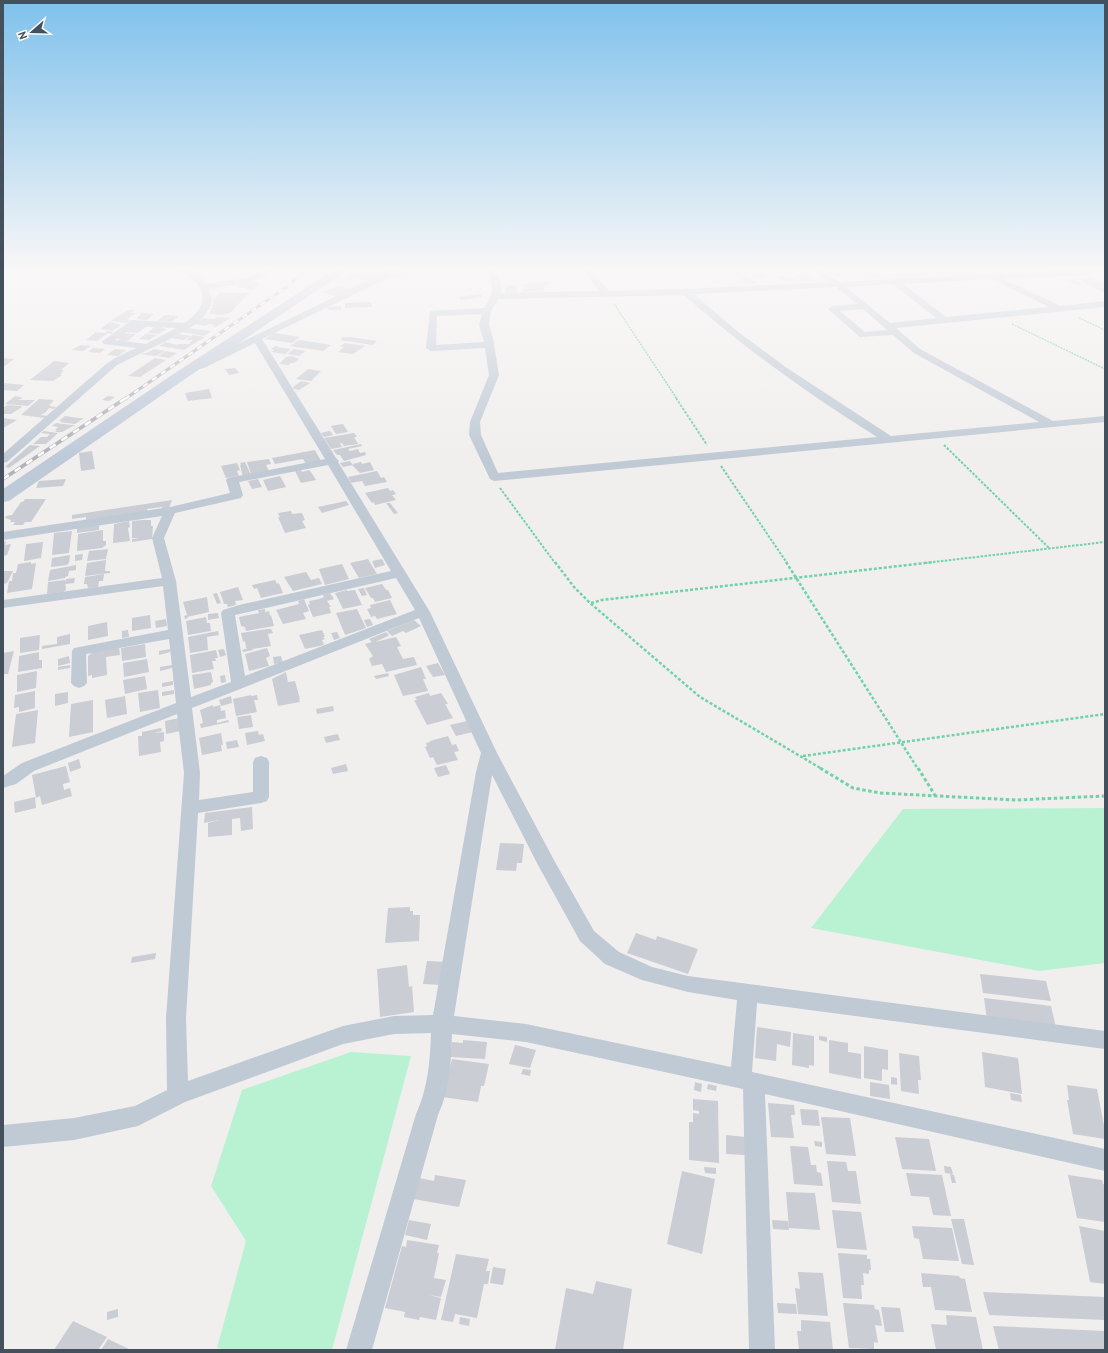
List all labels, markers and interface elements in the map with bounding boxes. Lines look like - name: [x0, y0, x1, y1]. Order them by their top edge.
- north arrow: [12, 12, 52, 52]
- text: N: [15, 30, 30, 41]

